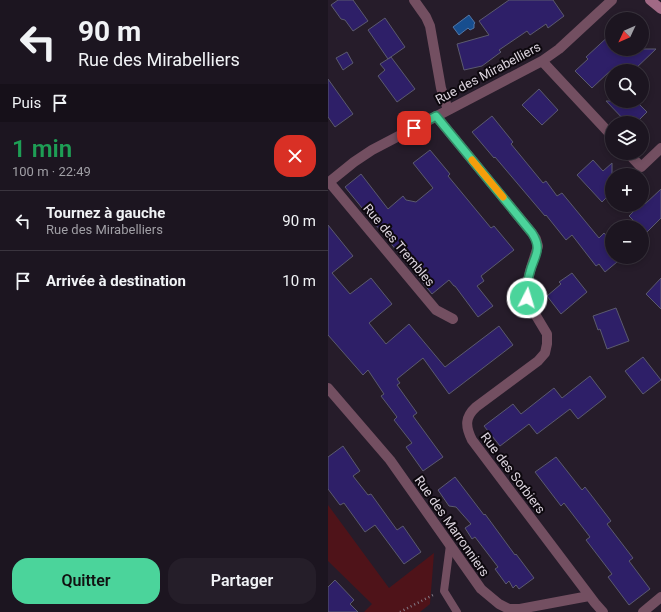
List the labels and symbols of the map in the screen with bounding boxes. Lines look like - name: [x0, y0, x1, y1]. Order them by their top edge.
- north arrow: [605, 12, 649, 56]
- street label: Rue des Mirabelliers: [433, 39, 543, 107]
- pin: [397, 111, 431, 145]
- street label: Rue des Trembles: [360, 201, 438, 290]
- position arrow: [506, 277, 548, 319]
- street label: Rue des Sorbiers: [478, 430, 548, 517]
- street label: Rue des Marronniers: [412, 473, 493, 579]

